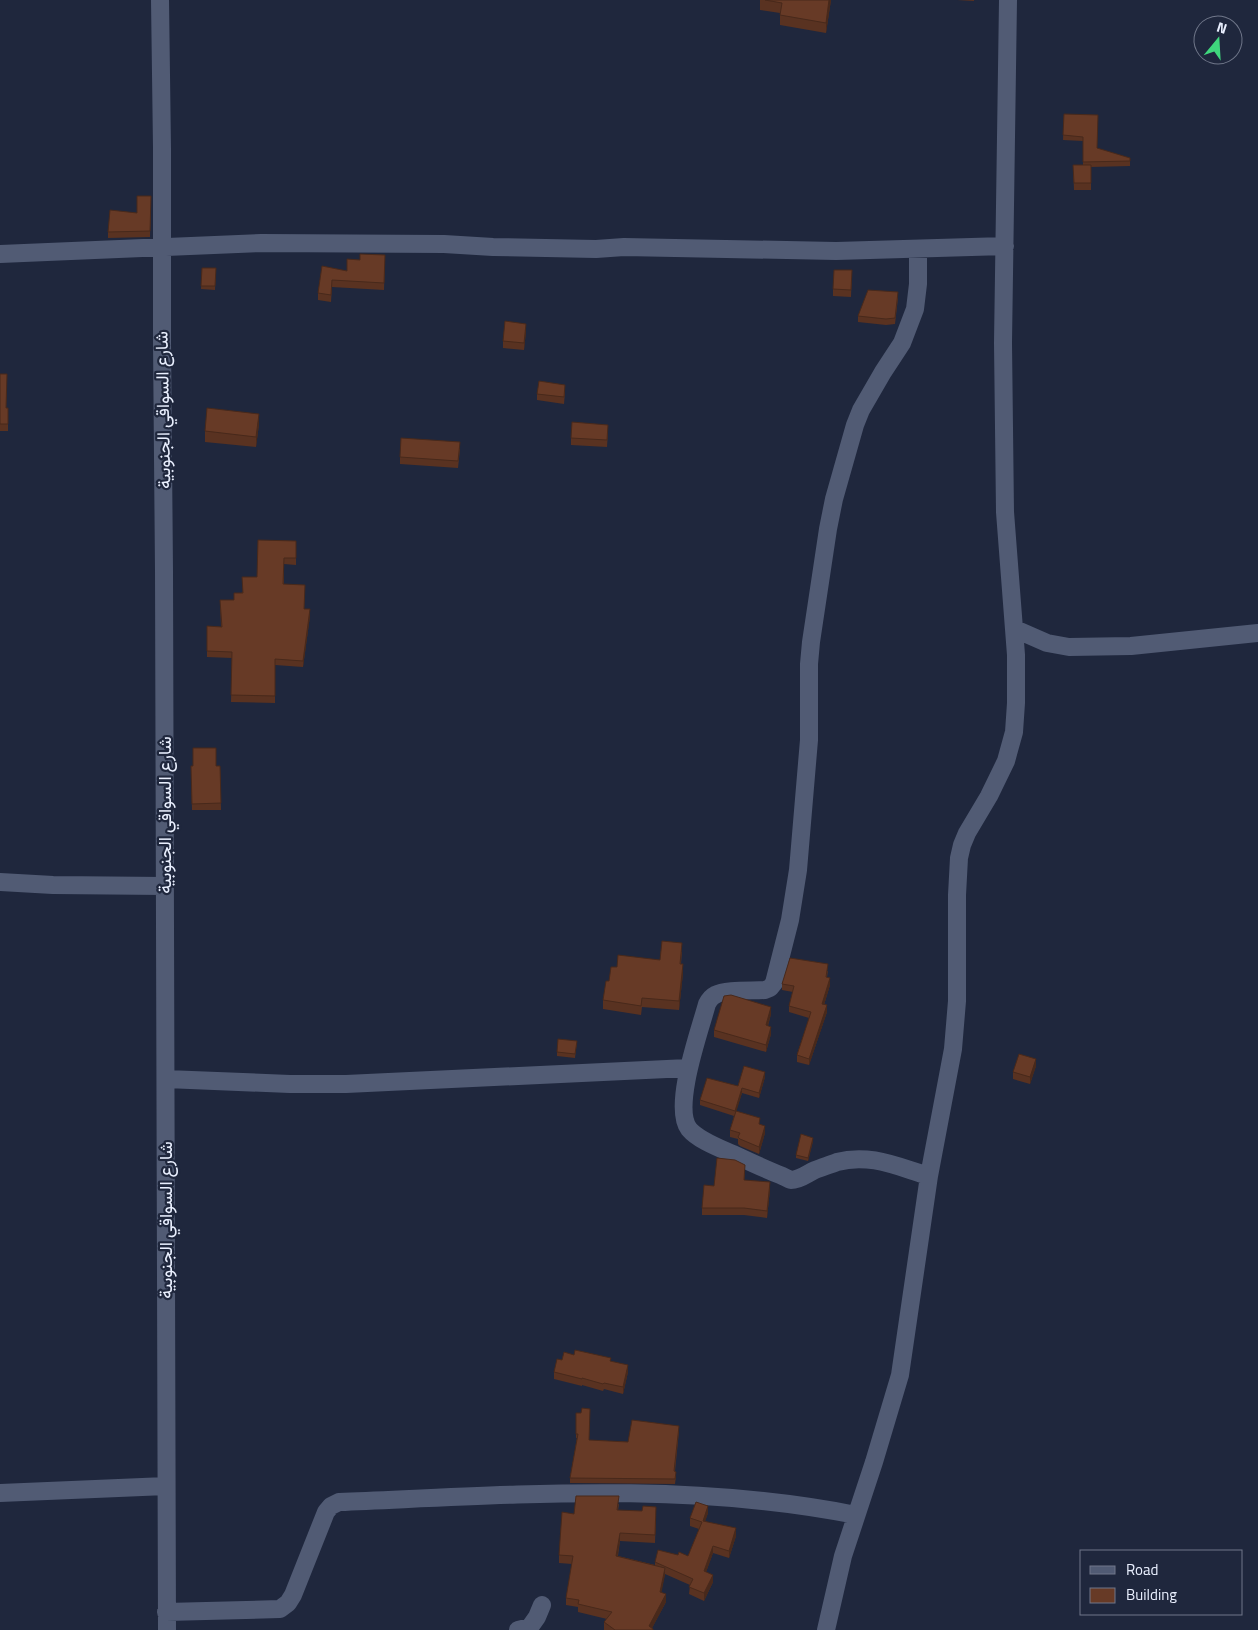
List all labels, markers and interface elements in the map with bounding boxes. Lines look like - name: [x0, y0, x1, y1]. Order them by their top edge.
- north arrow: [1193, 15, 1243, 65]
- text: N: [1214, 16, 1230, 39]
- street label: شارع السواقي الجنوبية: [148, 331, 179, 489]
- street label: شارع السواقي الجنوبية: [151, 736, 180, 894]
- street label: شارع السواقي الجنوبية: [152, 1141, 181, 1299]
- legend: [1080, 1550, 1243, 1615]
- text: Road: [1126, 1558, 1158, 1581]
- text: Building: [1126, 1583, 1177, 1606]

